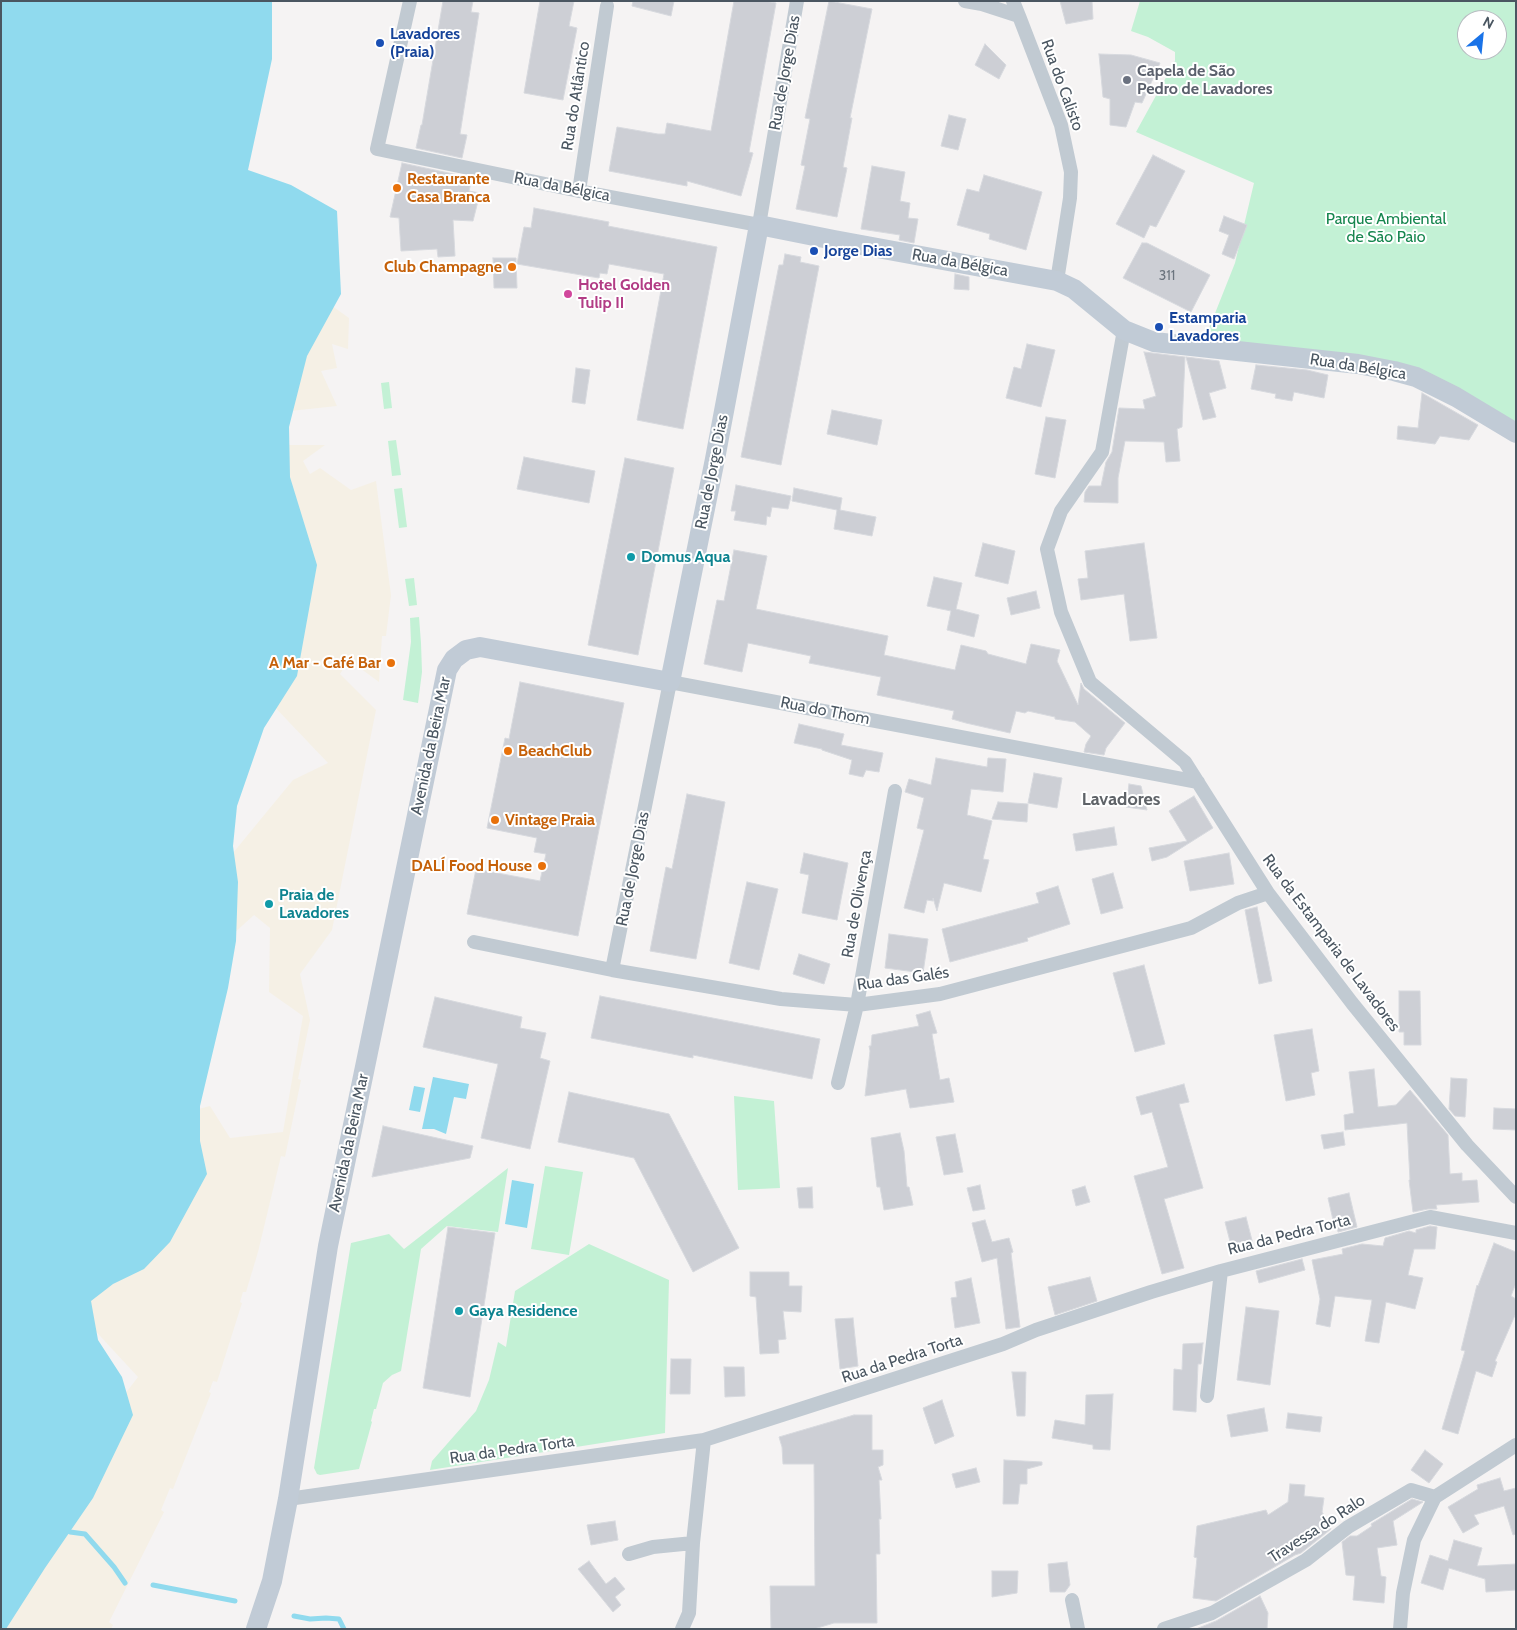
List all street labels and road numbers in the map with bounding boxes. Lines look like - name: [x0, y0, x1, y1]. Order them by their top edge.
- street label: Rua de Jorge Dias: [765, 14, 805, 132]
- street label: Rua do Calisto: [1037, 37, 1087, 133]
- street label: Rua do Atlântico: [558, 40, 594, 152]
- street label: Rua da Bélgica: [512, 168, 612, 206]
- street label: Rua da Bélgica: [910, 245, 1010, 281]
- street label: Rua da Bélgica: [1308, 350, 1408, 384]
- street label: Rua de Jorge Dias: [691, 413, 733, 531]
- street label: Avenida da Beira Mar: [407, 675, 455, 817]
- street label: Rua do Thom: [779, 693, 871, 729]
- street label: Rua de Jorge Dias: [612, 810, 654, 928]
- street label: Rua de Olivença: [838, 849, 876, 959]
- street label: Rua da Estamparia de Lavadores: [1258, 851, 1404, 1035]
- street label: Rua das Galés: [856, 963, 950, 995]
- street label: Avenida da Beira Mar: [325, 1072, 373, 1214]
- street label: Rua da Pedra Torta: [1226, 1210, 1352, 1260]
- street label: Rua da Pedra Torta: [839, 1330, 965, 1388]
- street label: Rua da Pedra Torta: [448, 1432, 576, 1468]
- street label: Travessa do Ralo: [1265, 1491, 1369, 1567]

